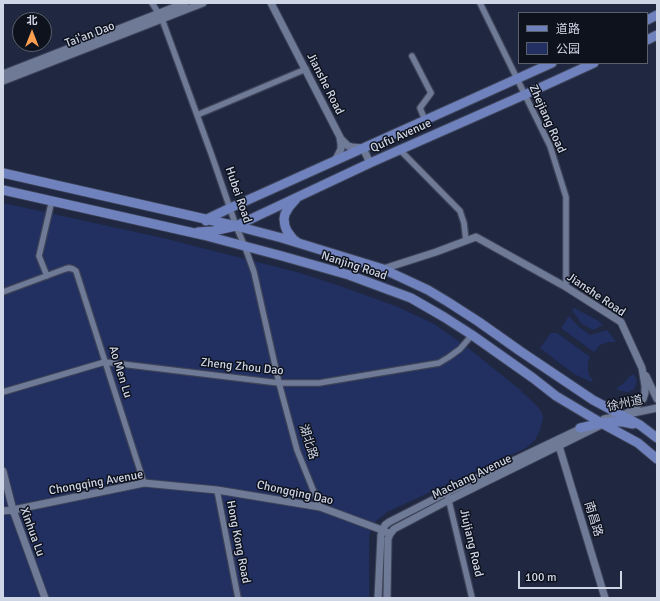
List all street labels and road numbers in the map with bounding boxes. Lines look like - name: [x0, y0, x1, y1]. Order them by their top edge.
- street label: Tai'an Dao: [63, 19, 117, 51]
- street label: Jianshe Road: [303, 51, 347, 117]
- street label: Zhejiang Road: [526, 83, 568, 155]
- street label: Qufu Avenue: [368, 116, 434, 156]
- street label: Hubei Road: [222, 165, 254, 225]
- street label: Nanjing Road: [319, 249, 389, 283]
- street label: Jianshe Road: [564, 270, 628, 320]
- street label: Ao Men Lu: [105, 344, 135, 400]
- street label: Zheng Zhou Dao: [200, 355, 284, 379]
- street label: 徐州道: [606, 393, 644, 415]
- street label: 湖北路: [296, 423, 320, 461]
- street label: Machang Avenue: [430, 451, 514, 503]
- street label: Chongqing Avenue: [48, 468, 144, 498]
- street label: Chongqing Dao: [255, 478, 335, 508]
- street label: Hong Kong Road: [223, 499, 253, 585]
- street label: 南昌路: [581, 500, 605, 538]
- street label: Xinhua Lu: [16, 505, 48, 559]
- street label: Jiujiang Road: [456, 508, 486, 578]

